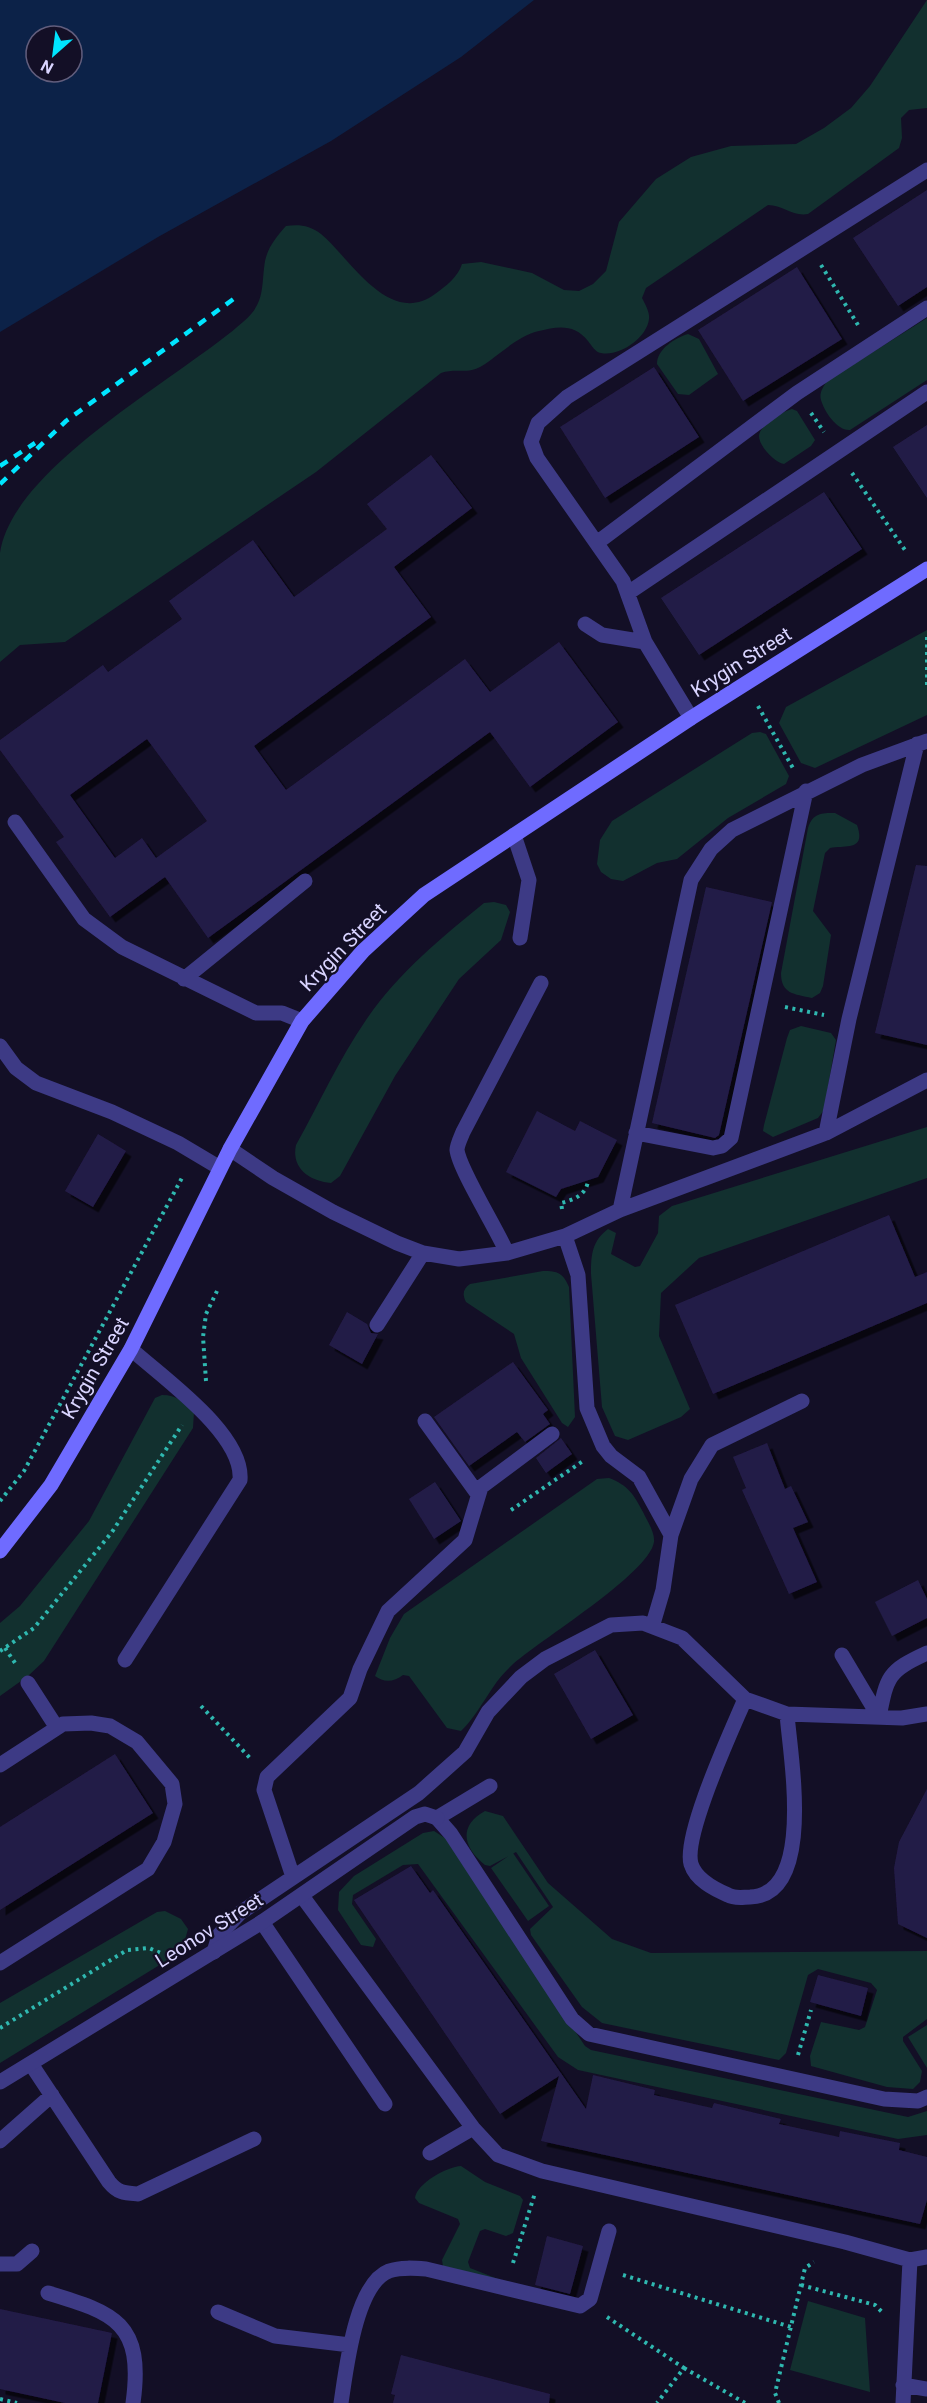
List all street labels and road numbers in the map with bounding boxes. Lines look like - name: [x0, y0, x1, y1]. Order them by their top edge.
- street label: Krygin Street: [686, 622, 796, 702]
- street label: Krygin Street: [295, 898, 391, 996]
- street label: Krygin Street: [56, 1313, 134, 1423]
- street label: Leonov Street: [151, 1887, 267, 1973]

